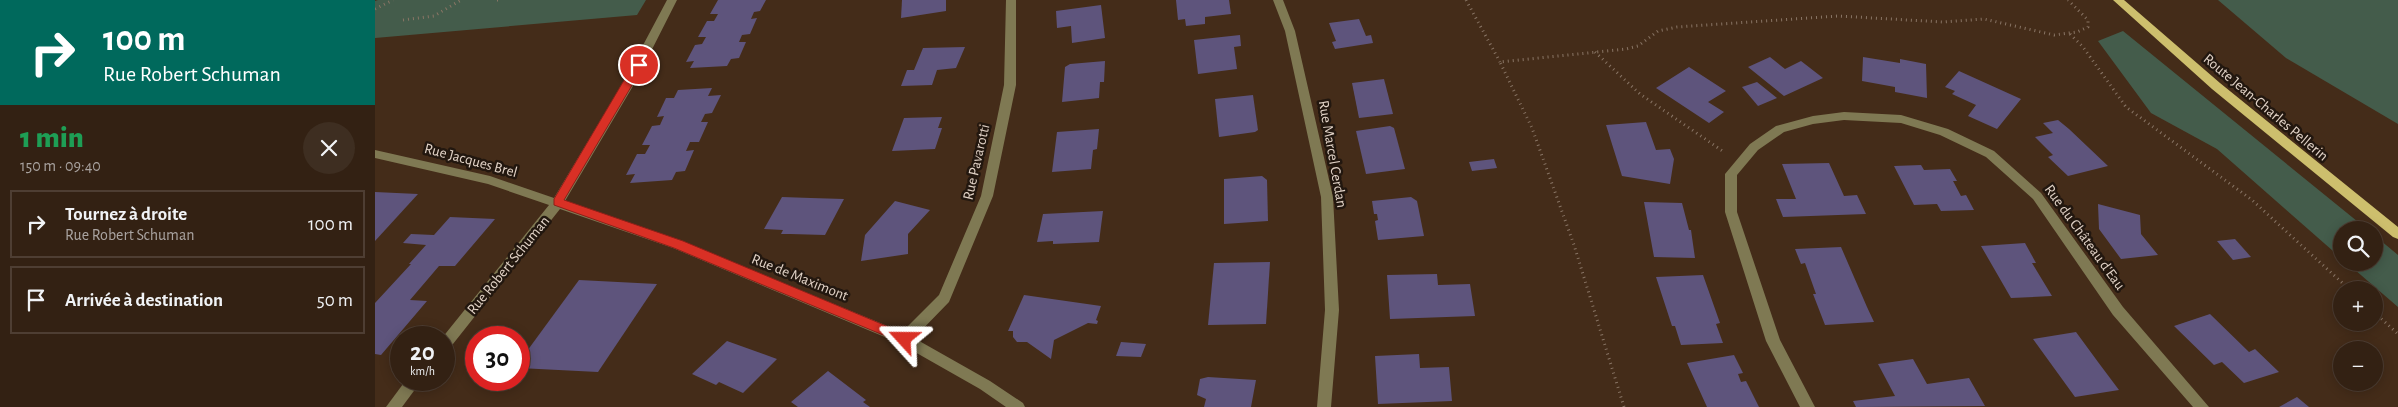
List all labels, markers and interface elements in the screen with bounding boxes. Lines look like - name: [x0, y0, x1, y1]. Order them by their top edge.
- icon: right: [20, 20, 85, 85]
- text: 100 m: [103, 22, 186, 57]
- pin: [618, 44, 660, 86]
- icon: arrive: [625, 51, 653, 79]
- street label: Route Jean-Charles Pellerin: [2200, 51, 2331, 164]
- text: Rue Robert Schuman: [103, 63, 281, 85]
- street label: Rue Marcel Cerdan: [1316, 99, 1349, 209]
- button: close: [303, 122, 355, 174]
- text: 1 min: [20, 123, 84, 153]
- street label: Rue Pavarotti: [960, 123, 993, 202]
- street label: Rue Jacques Brel: [423, 141, 519, 180]
- text: 150 m · 09:40: [20, 158, 101, 174]
- street label: Rue du Château d'Eau: [2042, 182, 2128, 293]
- text: Tournez à droite: [65, 205, 187, 224]
- icon: right: [22, 210, 50, 238]
- street label: Rue Robert Schuman: [464, 213, 552, 317]
- text: 100 m: [308, 215, 353, 234]
- map controls: [2333, 221, 2383, 391]
- button: search: [2333, 221, 2383, 271]
- text: Rue Robert Schuman: [65, 227, 194, 243]
- street label: Rue de Maximont: [749, 251, 850, 304]
- button: +: [2333, 281, 2383, 331]
- icon: arrive: [22, 286, 50, 314]
- text: Arrivée à destination: [65, 291, 223, 310]
- text: 50 m: [317, 291, 353, 310]
- position arrow: [877, 312, 929, 364]
- speed limit sign: 30: [465, 326, 530, 391]
- text: 20: [410, 340, 435, 365]
- button: −: [2333, 341, 2383, 391]
- text: km/h: [410, 365, 435, 377]

